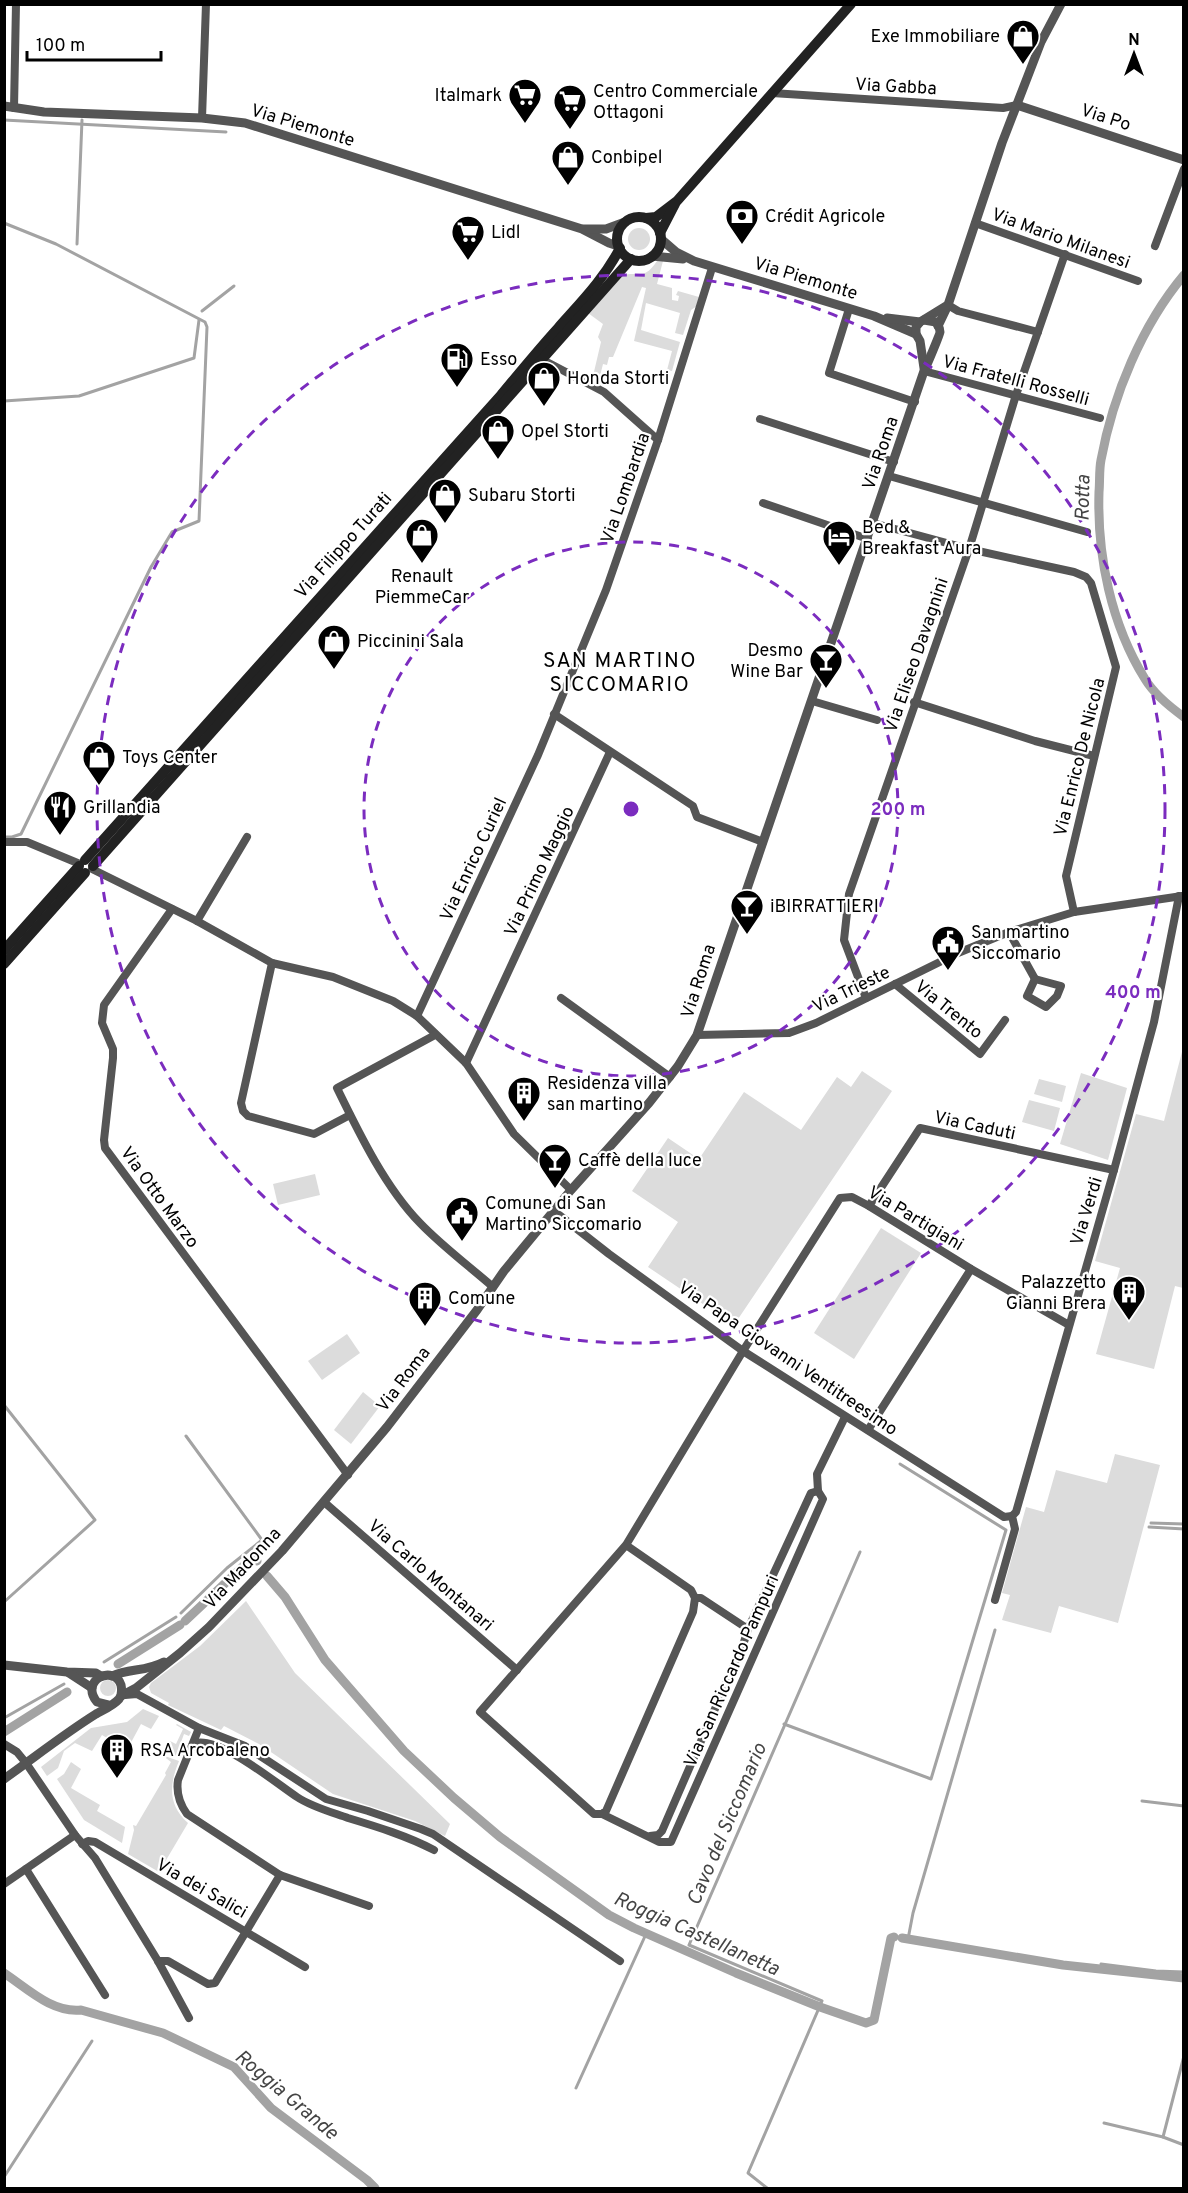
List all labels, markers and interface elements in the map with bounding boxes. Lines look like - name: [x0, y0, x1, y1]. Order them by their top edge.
- shop icon: Exe Immobiliare: [1005, 18, 1041, 65]
- scale bar: [27, 24, 160, 62]
- north arrow: [1104, 24, 1164, 84]
- place label: Exe Immobiliare: [871, 26, 1000, 49]
- text: N: [1128, 31, 1140, 51]
- text: 100 m: [36, 35, 85, 58]
- street label: Via Gabba: [854, 74, 937, 101]
- supermarket icon: Italmark: [507, 77, 543, 124]
- place label: Centro Commerciale Ottagoni: [593, 81, 758, 125]
- supermarket icon: Centro Commerciale Ottagoni: [552, 83, 588, 130]
- place label: Italmark: [435, 85, 502, 108]
- street label: Via Piemonte: [248, 100, 357, 153]
- street label: Via Po: [1078, 100, 1134, 137]
- shop icon: Conbipel: [550, 139, 586, 186]
- place label: Conbipel: [591, 147, 662, 170]
- bank icon: Crédit Agricole: [724, 198, 760, 245]
- street label: Via Mario Milanesi: [988, 204, 1133, 275]
- place label: Crédit Agricole: [765, 206, 885, 229]
- supermarket icon: Lidl: [450, 214, 486, 261]
- place label: Lidl: [491, 222, 520, 245]
- street label: Via Piemonte: [751, 253, 860, 306]
- fuel station icon: Esso: [439, 341, 475, 388]
- place label: Esso: [480, 349, 517, 372]
- street label: Via Fratelli Rosselli: [940, 351, 1091, 412]
- shop icon: Honda Storti: [526, 360, 562, 407]
- place label: Honda Storti: [567, 368, 669, 391]
- shop icon: Opel Storti: [480, 413, 516, 460]
- street label: Via Roma: [858, 414, 905, 493]
- place label: Opel Storti: [521, 421, 609, 444]
- street label: Via Lombardia: [597, 430, 656, 547]
- water label: Rotta: [1071, 474, 1097, 521]
- shop icon: Subaru Storti: [427, 477, 463, 524]
- place label: Subaru Storti: [468, 485, 576, 508]
- street label: Via Filippo Turati: [290, 488, 398, 604]
- shop icon: Renault PiemmeCar: [404, 517, 440, 564]
- place label: Bed & Breakfast Aura: [862, 517, 981, 561]
- hotel icon: Bed & Breakfast Aura: [821, 519, 857, 566]
- place label: Renault PiemmeCar: [375, 566, 469, 610]
- street label: Via Eliseo Davagnini: [880, 575, 955, 736]
- shop icon: Piccinini Sala: [316, 623, 352, 670]
- place label: Piccinini Sala: [357, 631, 464, 654]
- place label: Desmo Wine Bar: [730, 640, 803, 684]
- bar icon: Desmo Wine Bar: [808, 642, 844, 689]
- district label: SAN MARTINO SICCOMARIO: [543, 648, 697, 699]
- street label: Via Enrico De Nicola: [1050, 676, 1111, 839]
- shop icon: Toys Center: [81, 739, 117, 786]
- place label: Toys Center: [122, 747, 218, 770]
- restaurant icon: Grillandia: [42, 789, 78, 836]
- street label: Via Enrico Curiel: [436, 794, 513, 925]
- place label: Grillandia: [83, 797, 161, 820]
- centre of rings: [621, 799, 641, 819]
- text: 200 m: [870, 799, 926, 822]
- street label: Via Primo Maggio: [500, 803, 581, 940]
- bar icon: iBIRRATTIERI: [729, 888, 765, 935]
- place label: iBIRRATTIERI: [770, 896, 879, 919]
- place label: San martino Siccomario: [971, 922, 1070, 966]
- public building icon: San martino Siccomario: [930, 924, 966, 971]
- street label: Via Roma: [677, 942, 722, 1021]
- street label: Via Trieste: [809, 962, 894, 1019]
- street label: Via Trento: [909, 976, 987, 1045]
- text: 400 m: [1105, 982, 1161, 1005]
- place label: Residenza villa san martino: [547, 1073, 667, 1117]
- building icon: Residenza villa san martino: [506, 1075, 542, 1122]
- street label: Via Caduti: [932, 1107, 1018, 1146]
- bar icon: Caffè della luce: [537, 1142, 573, 1189]
- street label: Via Otto Marzo: [114, 1143, 203, 1253]
- place label: Caffè della luce: [578, 1150, 702, 1173]
- street label: Via Verdi: [1066, 1174, 1109, 1248]
- street label: Via Partigiani: [863, 1182, 967, 1257]
- place label: Comune di San Martino Siccomario: [485, 1193, 642, 1237]
- public building icon: Comune di San Martino Siccomario: [444, 1195, 480, 1242]
- place label: Palazzetto Gianni Brera: [1006, 1272, 1106, 1316]
- building icon: Palazzetto Gianni Brera: [1111, 1274, 1147, 1321]
- street label: Via Papa Giovanni Ventitreesimo: [673, 1277, 902, 1442]
- building icon: Comune: [407, 1280, 443, 1327]
- place label: Comune: [448, 1288, 515, 1311]
- street label: Via Roma: [372, 1343, 436, 1417]
- street label: Via Carlo Montanari: [362, 1515, 498, 1637]
- street label: Via Madonna: [199, 1523, 287, 1615]
- street label: Via San Riccardo Pampuri: [680, 1572, 785, 1771]
- building icon: RSA Arcobaleno: [99, 1732, 135, 1779]
- water label: Cavo del Siccomario: [682, 1739, 774, 1910]
- place label: RSA Arcobaleno: [140, 1740, 270, 1763]
- street label: Via dei Salici: [151, 1854, 251, 1925]
- water label: Roggia Castellanetta: [609, 1887, 784, 1983]
- water label: Roggia Grande: [229, 2045, 343, 2147]

